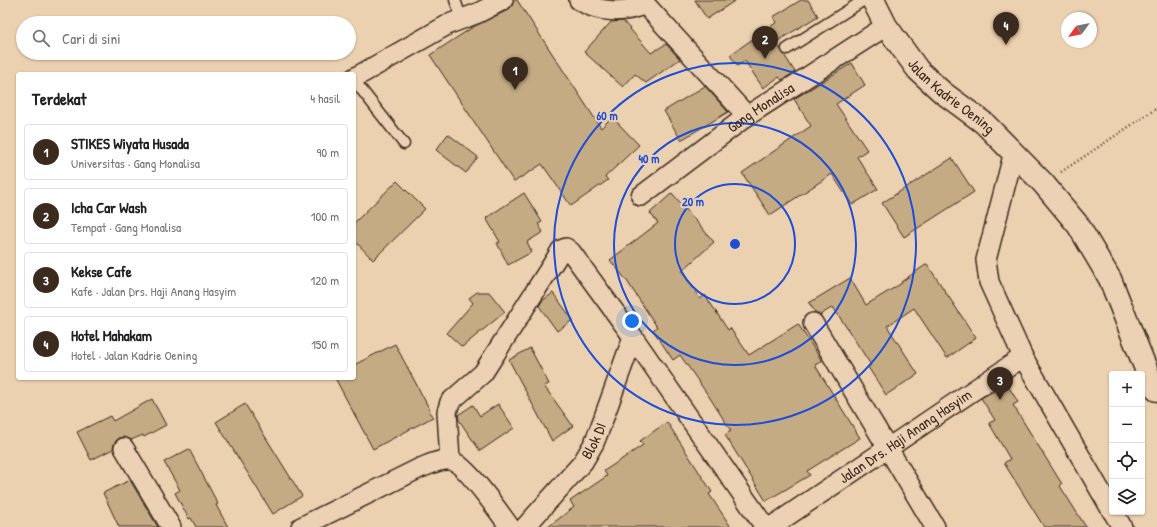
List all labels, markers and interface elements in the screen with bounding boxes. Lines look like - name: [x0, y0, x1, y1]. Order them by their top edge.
- pin: 4: [993, 12, 1019, 45]
- north arrow: [1061, 12, 1097, 48]
- search box: [16, 16, 356, 60]
- pin: 2: [752, 26, 778, 59]
- icon: search: [30, 27, 52, 49]
- text: Cari di sini: [62, 28, 121, 49]
- street label: Jalan Kadrie Oening: [903, 54, 1000, 139]
- pin: 1: [502, 57, 528, 90]
- street label: Gang Monalisa: [723, 77, 798, 137]
- text: Terdekat: [32, 87, 86, 110]
- text: 4 hasil: [310, 89, 340, 107]
- text: 60 m: [596, 107, 618, 124]
- text: STIKES Wiyata Husada: [71, 133, 189, 154]
- text: 1: [44, 143, 48, 161]
- text: 90 m: [317, 143, 339, 161]
- text: 40 m: [639, 150, 659, 167]
- text: Universitas · Gang Monalisa: [71, 154, 200, 172]
- text: 20 m: [682, 193, 704, 210]
- text: Icha Car Wash: [71, 197, 147, 218]
- text: 2: [43, 207, 49, 225]
- text: 100 m: [311, 207, 339, 225]
- text: Tempat · Gang Monalisa: [71, 218, 181, 236]
- centre of rings: [728, 237, 742, 251]
- text: Kekse Cafe: [71, 261, 132, 282]
- text: 3: [43, 271, 49, 289]
- text: 120 m: [311, 271, 339, 289]
- text: Kafe · Jalan Drs. Haji Anang Hasyim: [71, 282, 236, 300]
- your location: [622, 311, 642, 331]
- text: Hotel Mahakam: [71, 325, 152, 346]
- text: 4: [44, 335, 48, 353]
- text: 150 m: [311, 335, 339, 353]
- text: Hotel · Jalan Kadrie Oening: [71, 346, 197, 364]
- pin: 3: [987, 367, 1013, 400]
- map controls: [1109, 371, 1145, 515]
- button: +: [1109, 371, 1145, 407]
- street label: Jalan Drs. Haji Anang Hasyim: [835, 384, 975, 488]
- button: −: [1109, 407, 1145, 443]
- street label: Blok DI: [576, 420, 611, 463]
- button: locate: [1109, 443, 1145, 479]
- button: layers: [1109, 479, 1145, 515]

